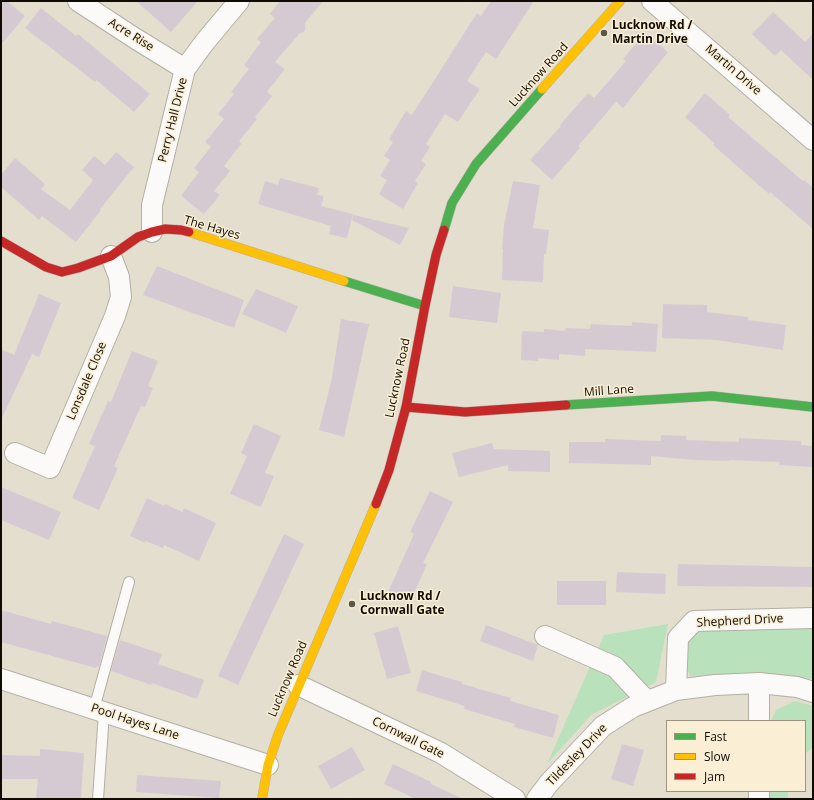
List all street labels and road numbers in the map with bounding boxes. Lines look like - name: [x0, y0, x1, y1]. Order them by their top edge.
- street label: Acre Rise: [106, 15, 156, 55]
- street label: Lucknow Road: [506, 40, 572, 110]
- street label: Martin Drive: [702, 42, 764, 98]
- street label: Perry Hall Drive: [155, 76, 191, 164]
- street label: The Hayes: [182, 213, 242, 243]
- street label: Lucknow Road: [383, 337, 413, 419]
- street label: Lonsdale Close: [64, 340, 110, 422]
- street label: Mill Lane: [584, 382, 634, 400]
- street label: Shepherd Drive: [696, 612, 784, 630]
- street label: Lucknow Road: [265, 639, 311, 719]
- street label: Pool Hayes Lane: [89, 701, 181, 743]
- street label: Cornwall Gate: [370, 714, 446, 762]
- street label: Tildesley Drive: [544, 721, 610, 789]

